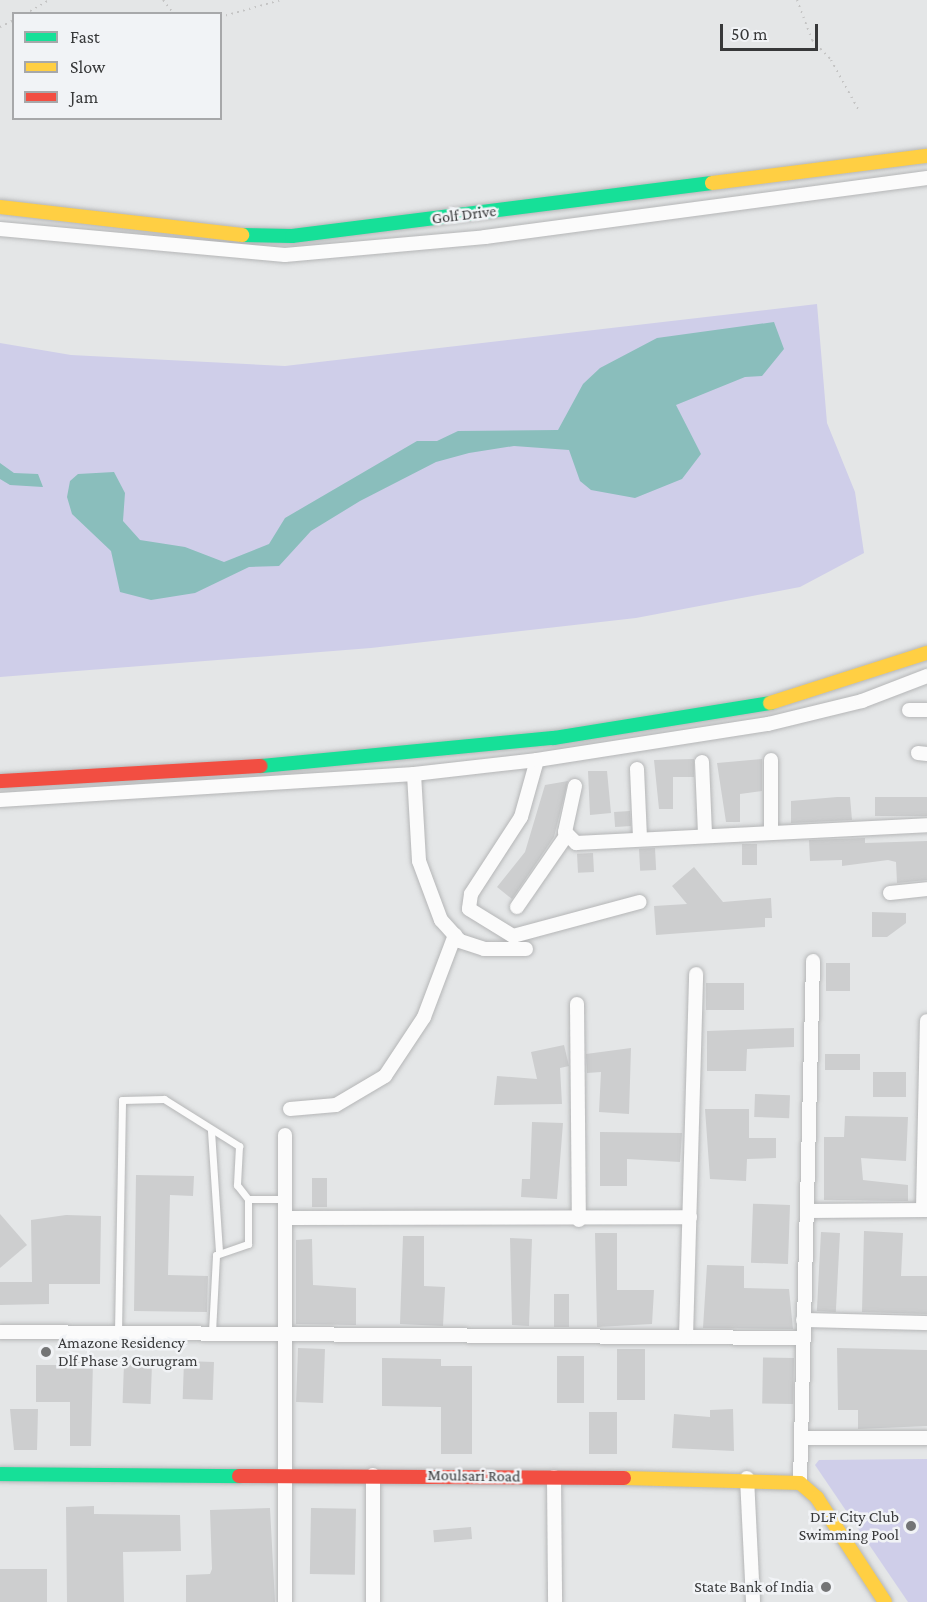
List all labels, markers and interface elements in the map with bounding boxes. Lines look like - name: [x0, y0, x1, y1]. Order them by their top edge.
- legend: [12, 12, 222, 120]
- scale bar: [723, 12, 820, 50]
- text: 50 m: [731, 24, 768, 44]
- text: Fast: [70, 27, 100, 47]
- text: Slow: [70, 57, 105, 77]
- text: Jam: [70, 87, 98, 107]
- street label: Golf Drive: [431, 202, 497, 228]
- place label: Amazone Residency Dlf Phase 3 Gurugram: [58, 1333, 198, 1371]
- marker: Amazone Residency Dlf Phase 3 Gurugram: [39, 1345, 53, 1359]
- street label: Moulsari Road: [427, 1466, 521, 1486]
- place label: DLF City Club Swimming Pool: [799, 1507, 899, 1545]
- marker: DLF City Club Swimming Pool: [904, 1519, 918, 1533]
- place label: State Bank of India: [694, 1577, 814, 1597]
- marker: State Bank of India: [819, 1580, 833, 1594]

